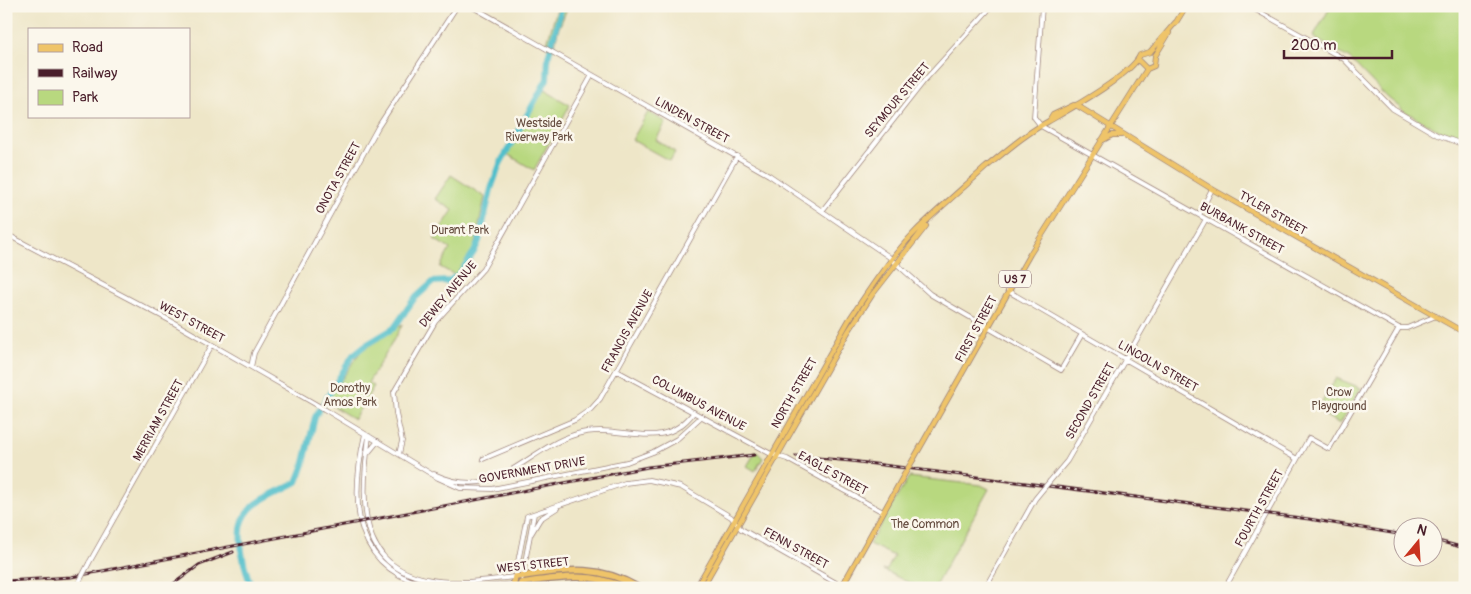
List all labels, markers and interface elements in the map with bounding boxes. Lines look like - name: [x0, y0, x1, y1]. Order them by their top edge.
- legend: [28, 28, 190, 118]
- scale bar: [1284, 28, 1391, 60]
- text: 200 m: [1291, 36, 1336, 55]
- text: Road: [72, 38, 103, 57]
- street label: SEYMOUR STREET: [862, 59, 933, 141]
- text: Railway: [72, 64, 118, 83]
- text: Park: [72, 88, 99, 107]
- street label: LINDEN STREET: [652, 94, 732, 147]
- park label: Westside Riverway Park: [505, 116, 573, 145]
- street label: ONOTA STREET: [313, 139, 365, 217]
- street label: TYLER STREET: [1236, 188, 1310, 239]
- street label: BURBANK STREET: [1197, 199, 1287, 258]
- park label: Durant Park: [431, 223, 489, 238]
- street label: DEWEY AVENUE: [416, 258, 480, 331]
- road number: US 7: [999, 270, 1031, 288]
- street label: FRANCIS AVENUE: [598, 287, 656, 375]
- street label: FIRST STREET: [952, 293, 1001, 365]
- street label: WEST STREET: [156, 298, 227, 347]
- street label: LINCOLN STREET: [1115, 337, 1201, 396]
- street label: NORTH STREET: [768, 355, 821, 431]
- street label: SECOND STREET: [1062, 360, 1119, 442]
- street label: COLUMBUS AVENUE: [649, 372, 748, 435]
- street label: MERRIAM STREET: [130, 377, 187, 464]
- park label: Dorothy Amos Park: [323, 381, 377, 410]
- park label: Crow Playground: [1311, 385, 1367, 414]
- street label: EAGLE STREET: [795, 448, 871, 499]
- street label: GOVERNMENT DRIVE: [478, 454, 586, 487]
- street label: FOURTH STREET: [1232, 467, 1287, 550]
- north arrow: [1394, 516, 1444, 566]
- park label: The Common: [891, 517, 960, 532]
- text: N: [1415, 521, 1429, 540]
- street label: FENN STREET: [761, 524, 831, 573]
- street label: WEST STREET: [496, 554, 570, 577]

